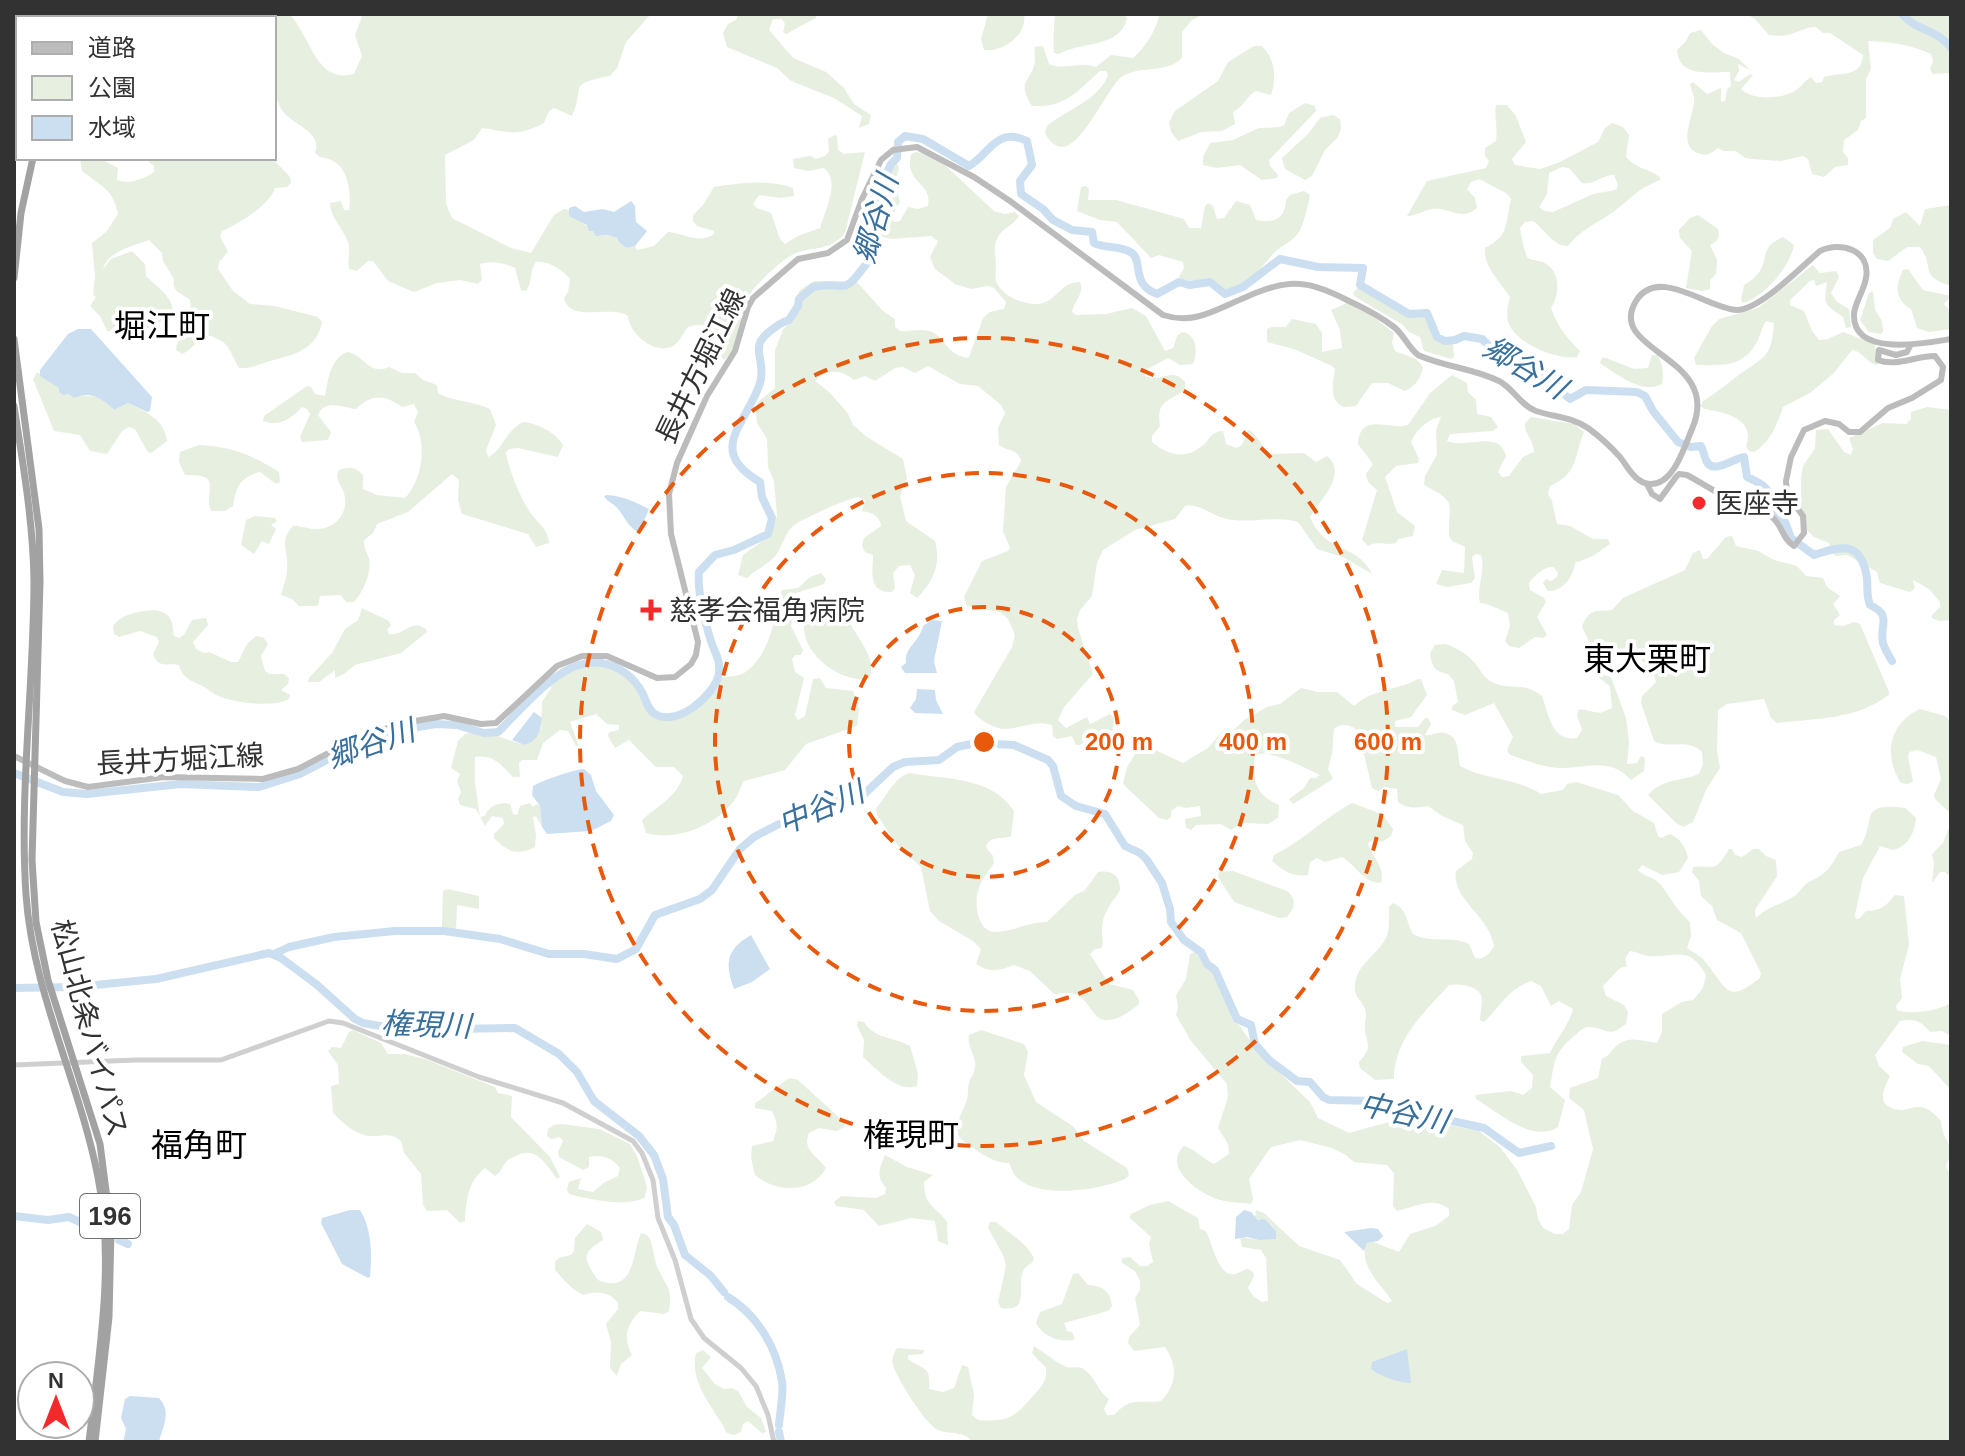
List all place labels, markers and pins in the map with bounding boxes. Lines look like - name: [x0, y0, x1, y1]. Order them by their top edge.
- place label: 医座寺: [1715, 488, 1799, 519]
- marker: 医座寺: [1690, 494, 1708, 512]
- place label: 慈孝会福角病院: [669, 595, 865, 626]
- marker: 慈孝会福角病院: [640, 599, 662, 621]
- centre of rings: [970, 728, 998, 756]

